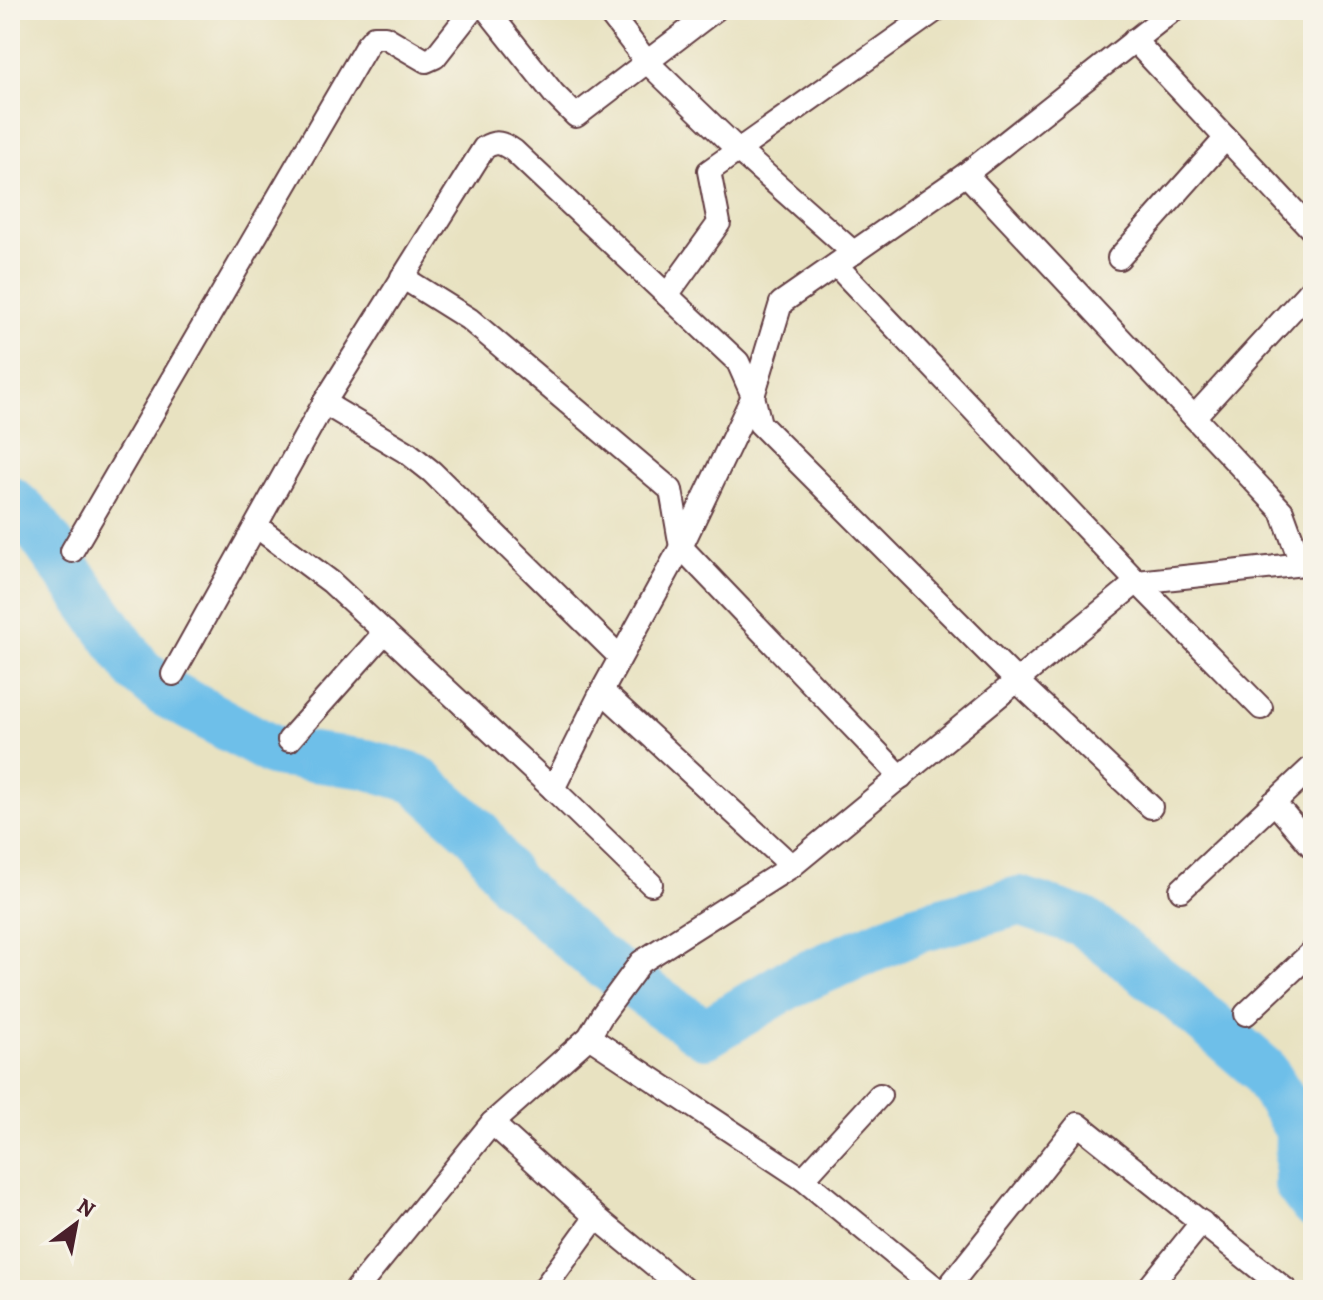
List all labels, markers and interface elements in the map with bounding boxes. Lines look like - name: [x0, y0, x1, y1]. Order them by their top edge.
- north arrow: [36, 1184, 116, 1264]
- text: N: [71, 1191, 101, 1225]

